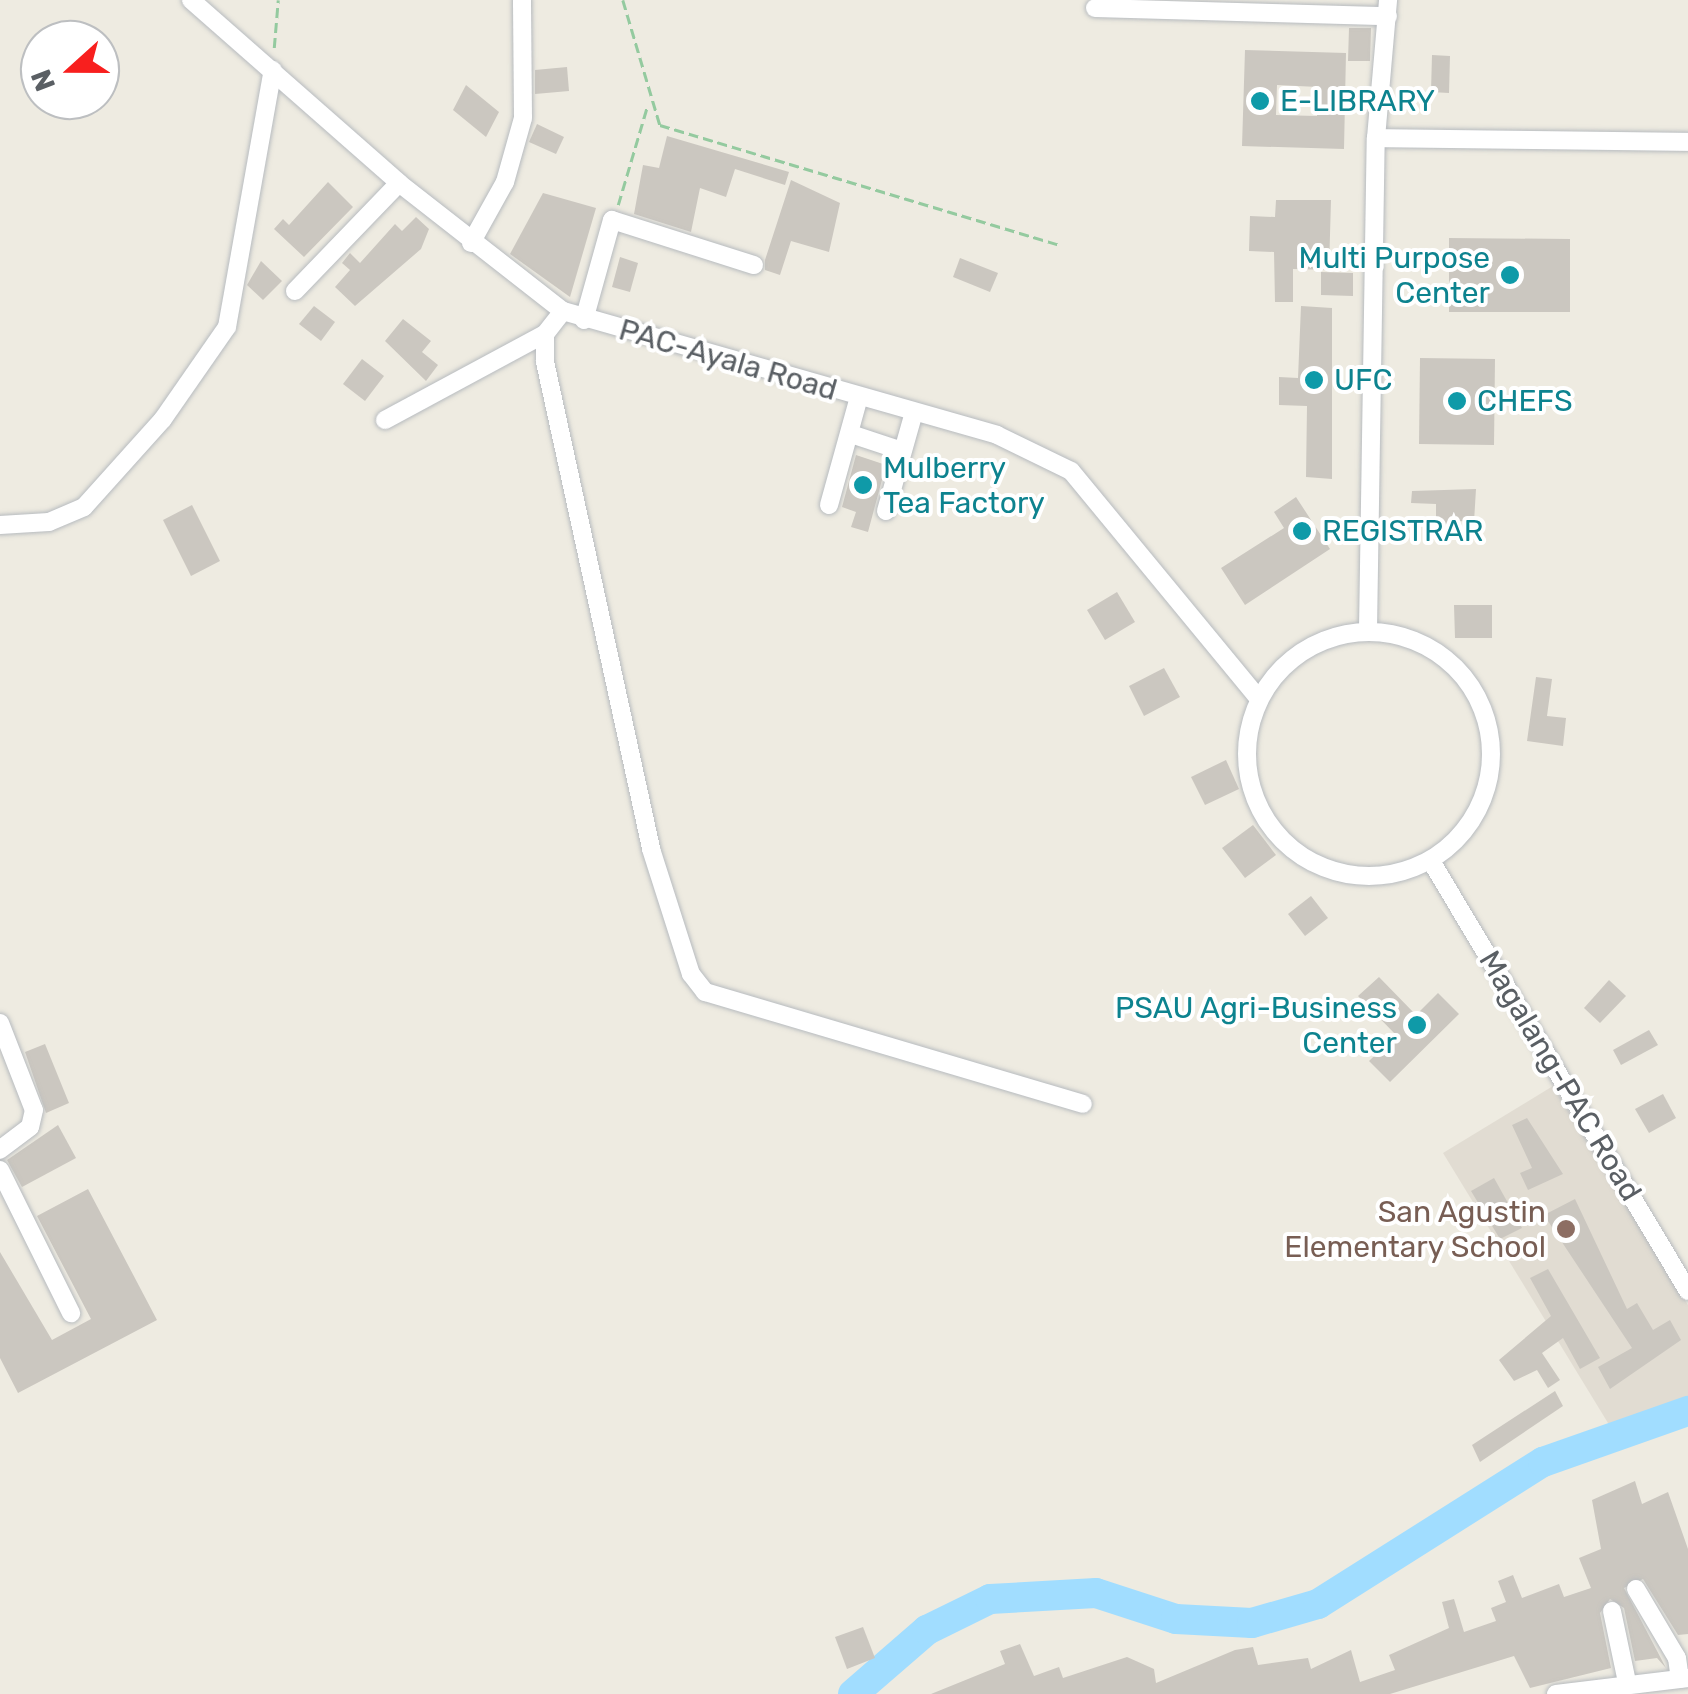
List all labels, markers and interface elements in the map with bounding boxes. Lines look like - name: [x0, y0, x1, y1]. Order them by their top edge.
- north arrow: [20, 20, 120, 120]
- text: N: [24, 65, 62, 96]
- place label: E-LIBRARY: [1280, 83, 1435, 119]
- marker: E-LIBRARY: [1249, 90, 1271, 112]
- place label: Multi Purpose Center: [1299, 240, 1490, 310]
- marker: Multi Purpose Center: [1499, 264, 1521, 286]
- street label: PAC-Ayala Road: [615, 312, 841, 408]
- place label: UFC: [1334, 362, 1392, 398]
- marker: UFC: [1303, 369, 1325, 391]
- place label: CHEFS: [1477, 383, 1573, 419]
- marker: CHEFS: [1446, 390, 1468, 412]
- place label: Mulberry Tea Factory: [883, 450, 1045, 520]
- marker: Mulberry Tea Factory: [852, 474, 874, 496]
- place label: REGISTRAR: [1322, 513, 1483, 549]
- marker: REGISTRAR: [1291, 520, 1313, 542]
- street label: Magalang-PAC Road: [1471, 944, 1649, 1208]
- place label: PSAU Agri-Business Center: [1114, 990, 1397, 1060]
- marker: PSAU Agri-Business Center: [1406, 1014, 1428, 1036]
- place label: San Agustin Elementary School: [1283, 1194, 1546, 1264]
- marker: San Agustin Elementary School: [1555, 1218, 1577, 1240]

